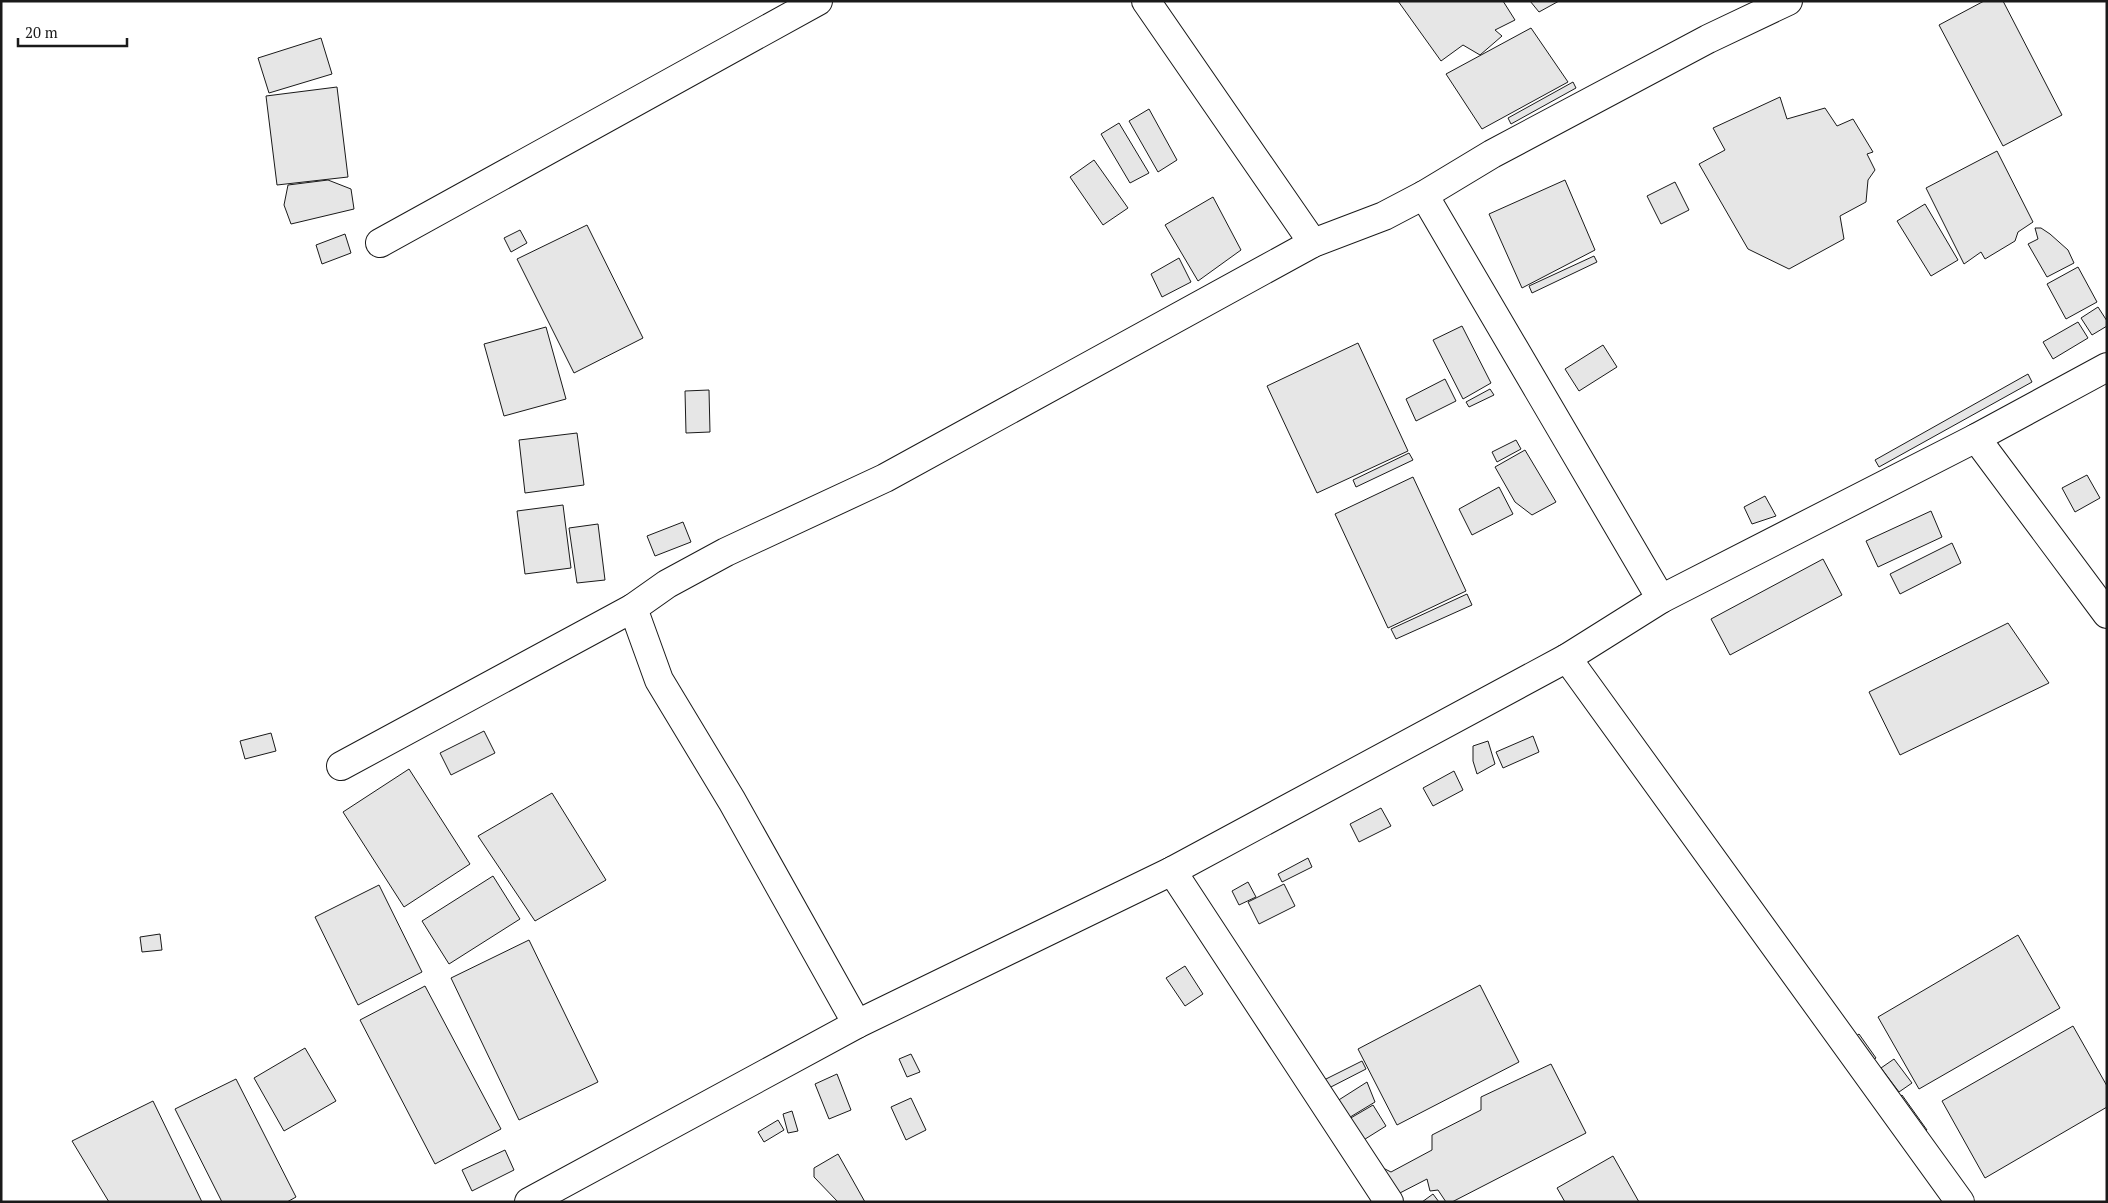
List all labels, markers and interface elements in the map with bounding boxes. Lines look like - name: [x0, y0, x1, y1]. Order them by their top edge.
- scale bar: [18, 15, 126, 47]
- text: 20 m: [25, 22, 58, 42]

